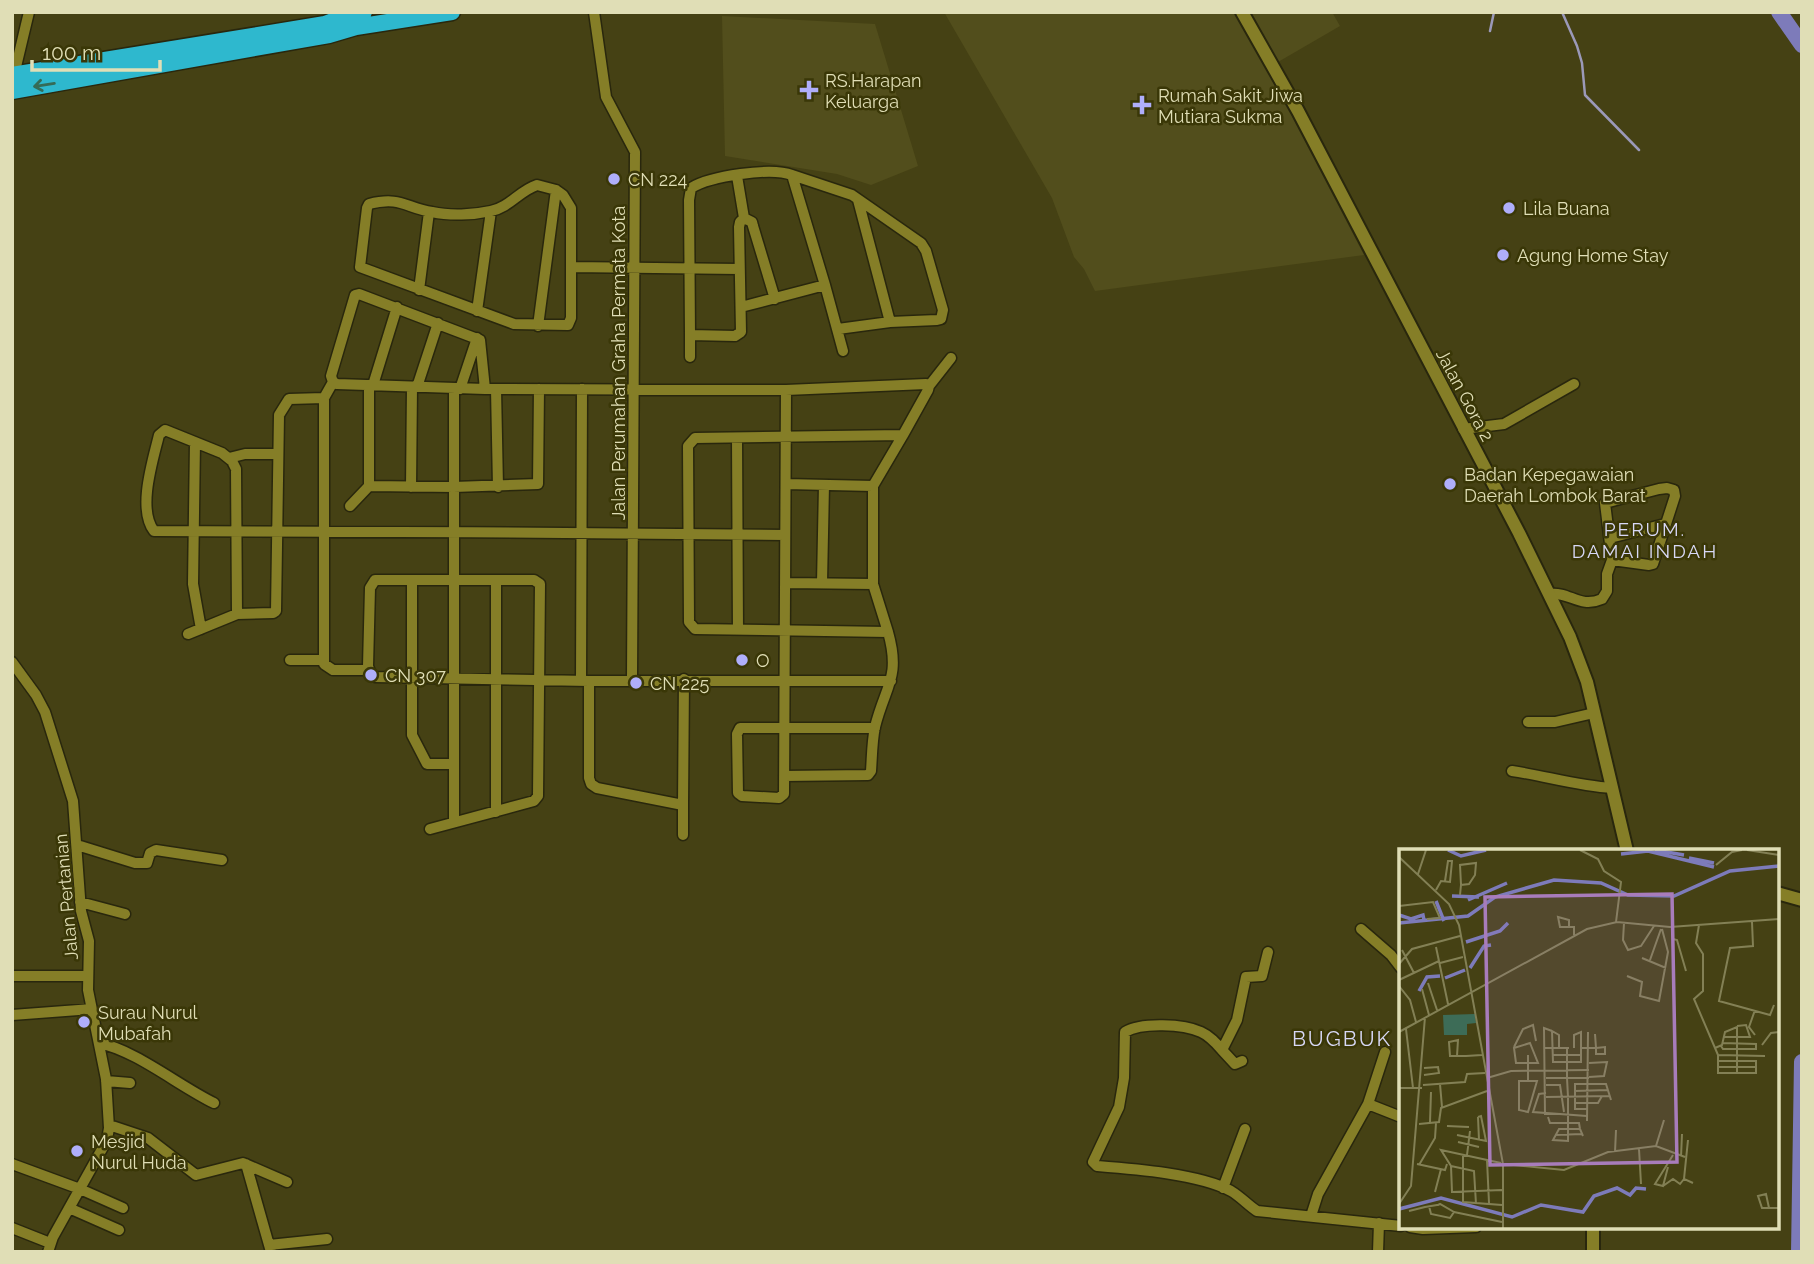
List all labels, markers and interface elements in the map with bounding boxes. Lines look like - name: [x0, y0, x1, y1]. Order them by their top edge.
- scale bar: [32, 28, 159, 72]
- text: 100 m: [42, 40, 101, 65]
- place label: RS.Harapan Keluarga: [825, 70, 922, 112]
- one-way arrow: [33, 79, 56, 92]
- marker: RS.Harapan Keluarga: [799, 80, 819, 100]
- place label: Rumah Sakit Jiwa Mutiara Sukma: [1158, 85, 1303, 127]
- marker: Rumah Sakit Jiwa Mutiara Sukma: [1132, 95, 1152, 115]
- place label: CN 224: [628, 169, 688, 190]
- marker: CN 224: [606, 171, 622, 187]
- place label: Lila Buana: [1523, 198, 1610, 219]
- marker: Lila Buana: [1501, 200, 1517, 216]
- street label: Jalan Perumahan Graha Permata Kota: [608, 206, 629, 520]
- place label: Agung Home Stay: [1517, 245, 1669, 266]
- marker: Agung Home Stay: [1495, 247, 1511, 263]
- street label: Jalan Gora 2: [1432, 345, 1498, 445]
- place label: Badan Kepegawaian Daerah Lombok Barat: [1464, 464, 1646, 506]
- marker: Badan Kepegawaian Daerah Lombok Barat: [1442, 476, 1458, 492]
- district label: PERUM. DAMAI INDAH: [1572, 518, 1718, 562]
- place label: O: [756, 650, 770, 671]
- marker: O: [734, 652, 750, 668]
- place label: CN 307: [385, 665, 446, 686]
- marker: CN 307: [363, 667, 379, 683]
- place label: CN 225: [650, 673, 710, 694]
- marker: CN 225: [628, 675, 644, 691]
- street label: Jalan Pertanian: [50, 833, 82, 961]
- inset map: [1399, 849, 1779, 1229]
- place label: Surau Nurul Mubafah: [98, 1002, 198, 1044]
- marker: Surau Nurul Mubafah: [76, 1014, 92, 1030]
- district label: BUGBUK: [1292, 1026, 1392, 1051]
- place label: Mesjid Nurul Huda: [91, 1131, 187, 1173]
- marker: Mesjid Nurul Huda: [69, 1143, 85, 1159]

